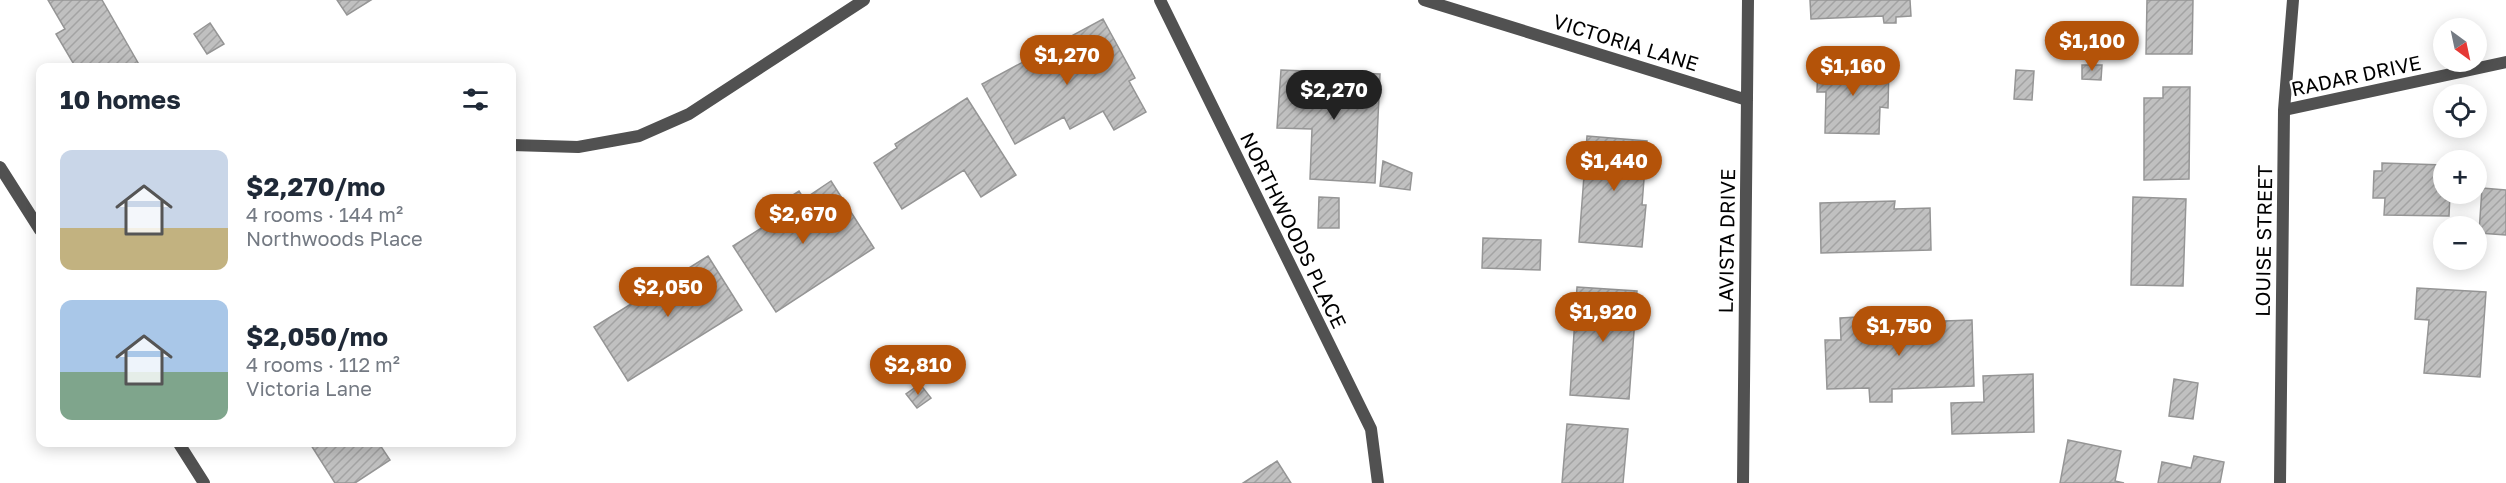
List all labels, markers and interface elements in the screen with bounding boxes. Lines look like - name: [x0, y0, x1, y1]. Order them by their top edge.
- street label: VICTORIA LANE: [1550, 8, 1702, 76]
- north arrow: [2433, 18, 2487, 72]
- map controls: [2433, 18, 2487, 270]
- pin: $1,100: [2043, 21, 2141, 72]
- text: $1,100: [2059, 28, 2125, 52]
- pin: $1,270: [1018, 35, 1116, 86]
- text: $1,270: [1034, 42, 1100, 66]
- pin: $1,160: [1804, 46, 1902, 97]
- street label: RADAR DRIVE: [2289, 50, 2423, 100]
- text: $1,160: [1820, 53, 1886, 77]
- pin: $2,270: [1285, 70, 1383, 121]
- text: $2,270: [1300, 77, 1368, 101]
- icon: filters: [459, 83, 492, 116]
- text: 10 homes: [60, 84, 181, 115]
- button: locate: [2433, 84, 2487, 138]
- street label: NORTHWOODS PLACE: [1236, 128, 1352, 332]
- pin: $1,440: [1565, 141, 1663, 192]
- text: $1,440: [1580, 148, 1648, 172]
- button: +: [2433, 150, 2487, 204]
- street label: LOUISE STREET: [2250, 165, 2276, 317]
- street label: LAVISTA DRIVE: [1713, 169, 1739, 313]
- text: $2,270/mo: [246, 171, 385, 202]
- icon: home: [108, 174, 180, 246]
- pin: $2,670: [754, 194, 852, 245]
- text: $2,670: [769, 201, 837, 225]
- text: 4 rooms · 144 m²: [246, 202, 403, 226]
- button: −: [2433, 216, 2487, 270]
- text: Northwoods Place: [246, 226, 423, 250]
- pin: $2,050: [619, 267, 717, 318]
- text: $2,050: [633, 274, 703, 298]
- pin: $1,920: [1554, 292, 1652, 343]
- text: $1,920: [1569, 299, 1637, 323]
- pin: $1,750: [1850, 306, 1948, 357]
- text: $1,750: [1866, 313, 1932, 337]
- text: $2,050/mo: [246, 321, 388, 352]
- icon: home: [108, 324, 180, 396]
- pin: $2,810: [869, 345, 967, 396]
- text: 4 rooms · 112 m²: [246, 352, 400, 376]
- text: $2,810: [884, 352, 952, 376]
- text: Victoria Lane: [246, 376, 372, 400]

